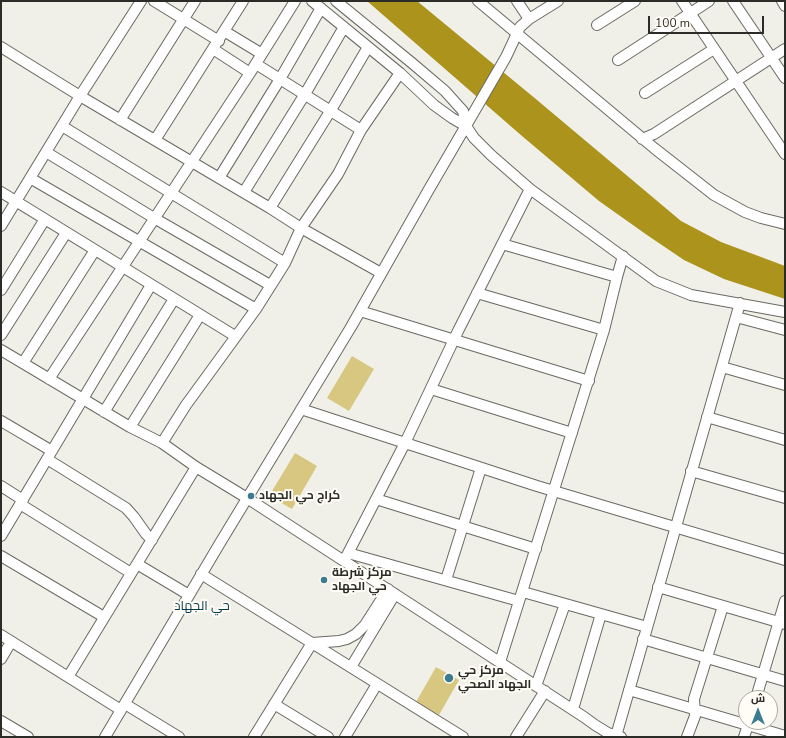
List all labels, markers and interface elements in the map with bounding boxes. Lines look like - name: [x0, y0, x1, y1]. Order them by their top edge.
- scale bar: [650, 8, 766, 34]
- text: 100 m: [655, 15, 690, 31]
- place label: كراج حي الجهاد: [259, 489, 340, 503]
- marker: كراج حي الجهاد: [246, 491, 256, 501]
- place label: مركز شرطة حي الجهاد: [332, 566, 392, 594]
- marker: مركز شرطة حي الجهاد: [319, 575, 329, 585]
- district label: حي الجهاد: [174, 599, 230, 615]
- place label: مركز حي الجهاد الصحي: [458, 664, 531, 692]
- marker: مركز حي الجهاد الصحي: [443, 672, 455, 684]
- north arrow: [738, 690, 778, 730]
- text: ش: [751, 691, 765, 706]

